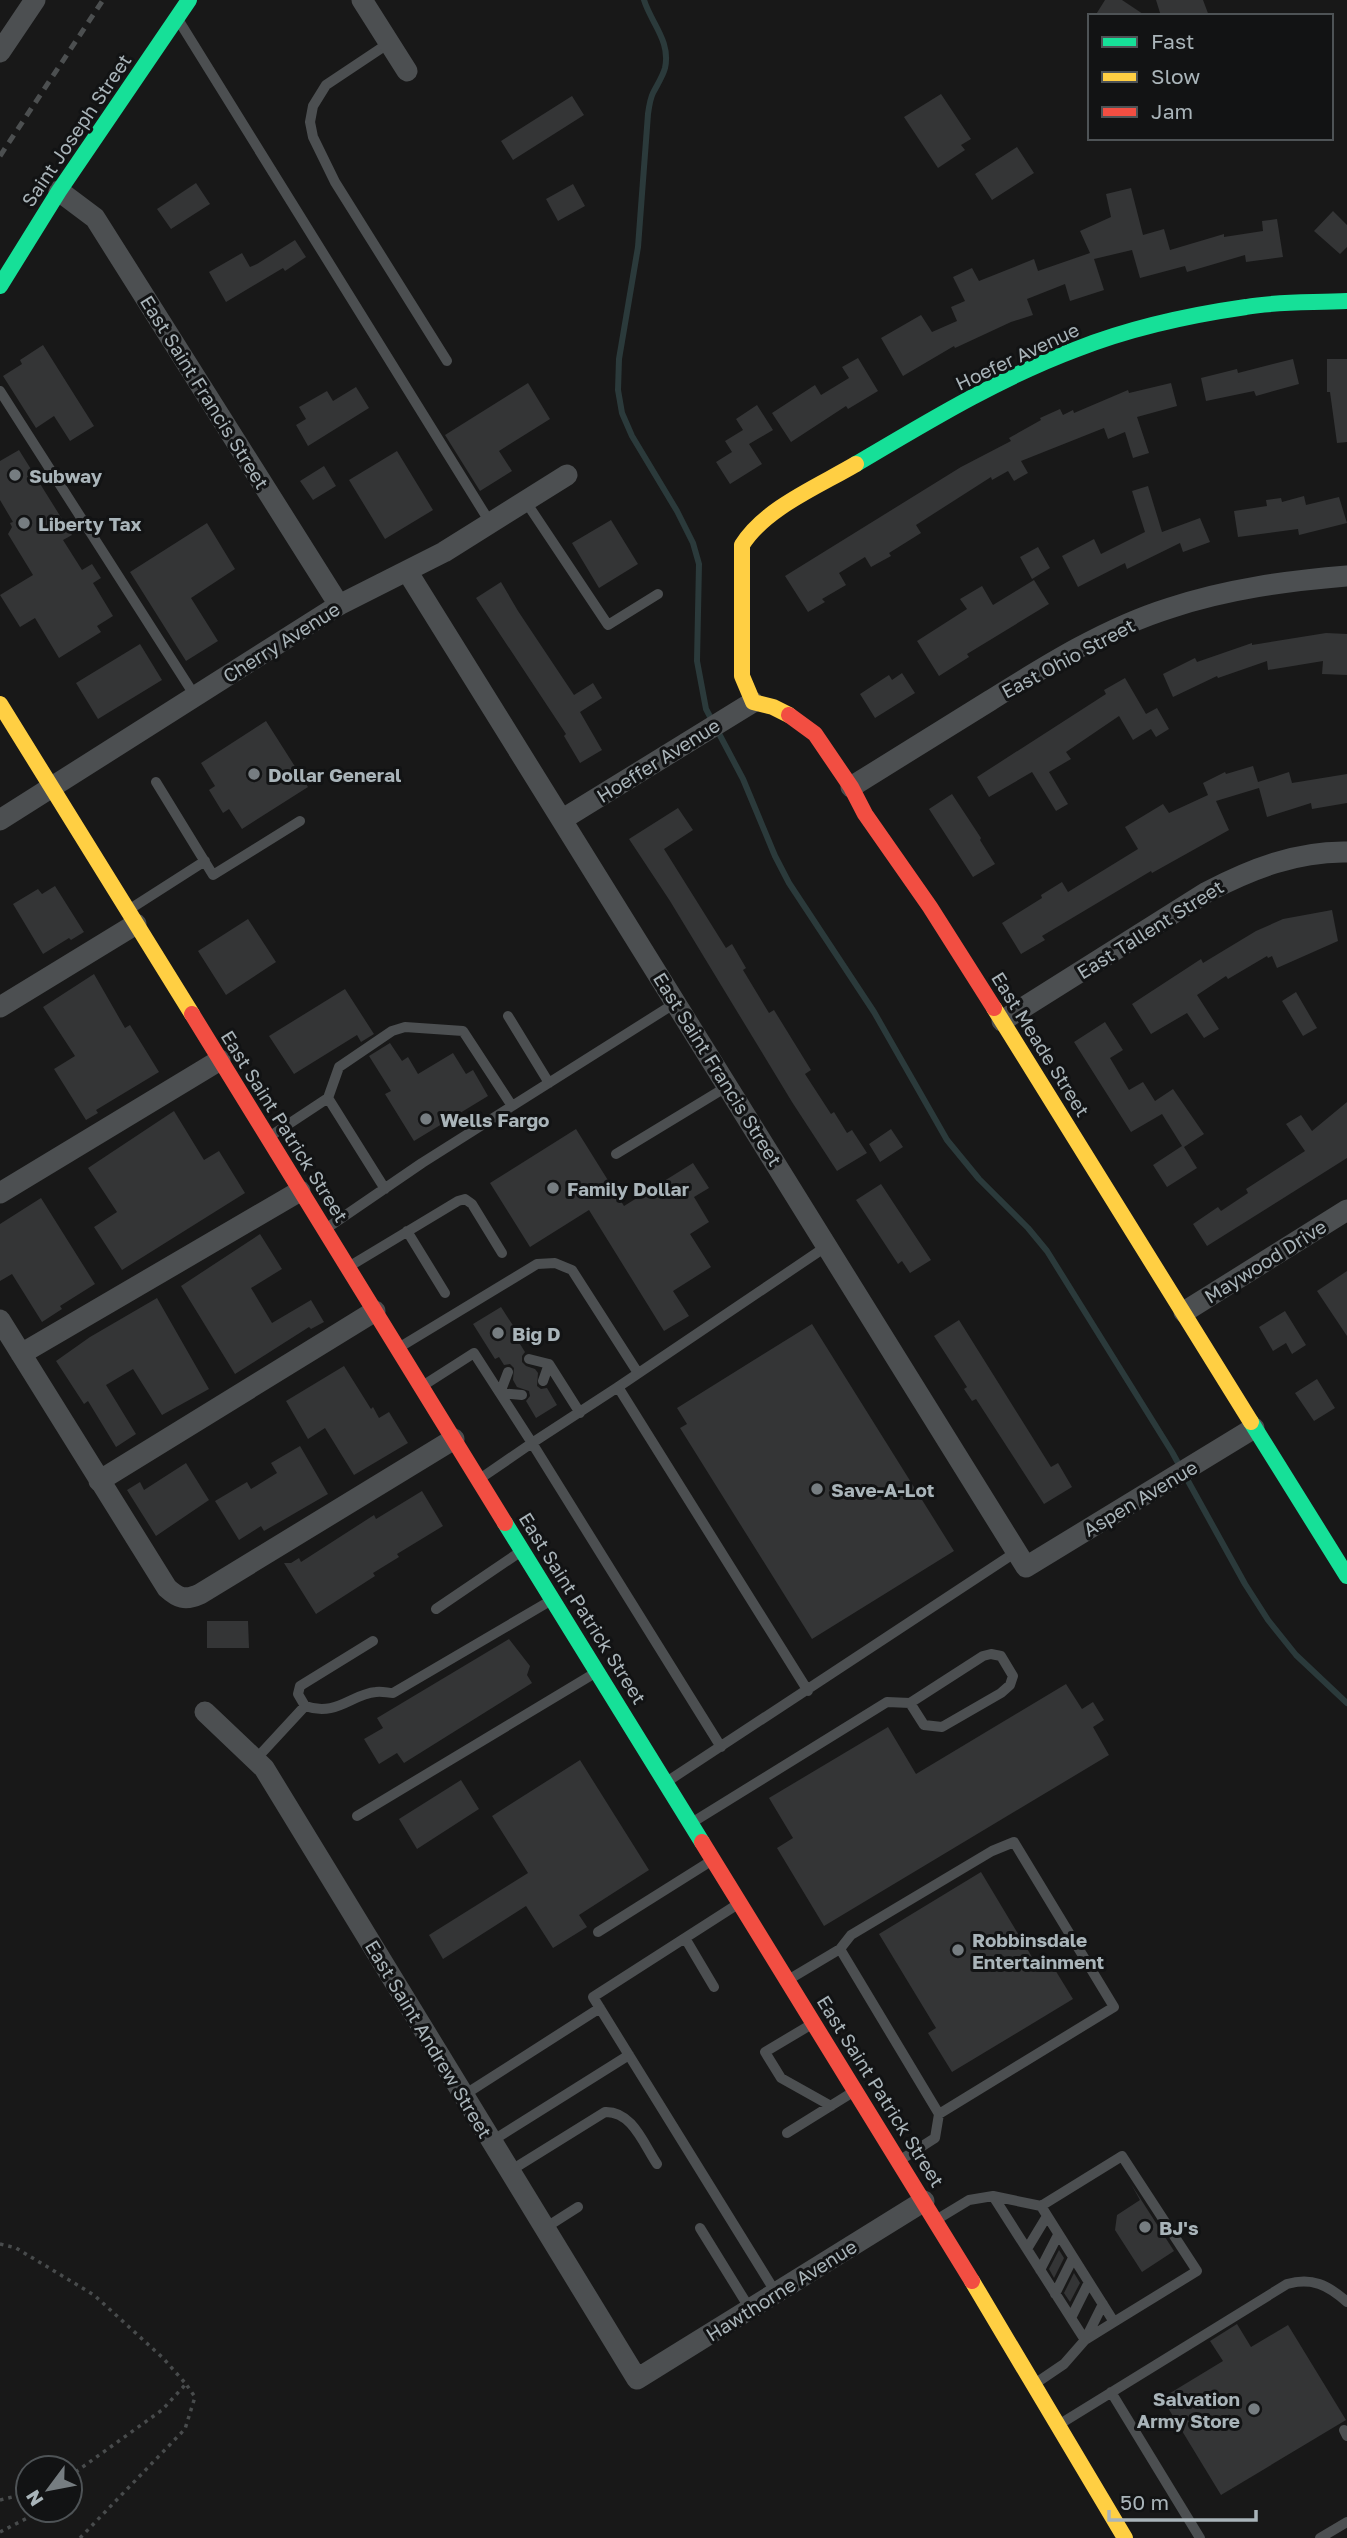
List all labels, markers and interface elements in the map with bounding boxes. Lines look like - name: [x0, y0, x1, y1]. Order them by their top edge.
- legend: [1088, 14, 1333, 140]
- text: Fast: [1151, 28, 1194, 54]
- street label: Saint Joseph Street: [16, 49, 136, 211]
- text: Slow: [1151, 63, 1200, 89]
- text: Jam: [1151, 98, 1193, 124]
- street label: East Saint Francis Street: [136, 291, 274, 493]
- street label: Hoefer Avenue: [952, 317, 1082, 395]
- place label: Subway: [29, 464, 103, 487]
- marker: Subway: [7, 467, 23, 483]
- place label: Liberty Tax: [38, 512, 142, 535]
- marker: Liberty Tax: [16, 515, 32, 531]
- street label: Cherry Avenue: [218, 597, 344, 687]
- street label: East Ohio Street: [997, 613, 1139, 703]
- street label: Hoeffer Avenue: [592, 713, 724, 807]
- place label: Dollar General: [268, 763, 401, 786]
- marker: Dollar General: [246, 766, 262, 782]
- street label: East Tallent Street: [1072, 875, 1228, 983]
- street label: East Meade Street: [987, 967, 1095, 1121]
- street label: East Saint Francis Street: [649, 968, 787, 1170]
- street label: East Saint Patrick Street: [217, 1026, 353, 1226]
- place label: Wells Fargo: [440, 1108, 550, 1131]
- marker: Wells Fargo: [418, 1111, 434, 1127]
- place label: Family Dollar: [567, 1177, 690, 1200]
- marker: Family Dollar: [545, 1180, 561, 1196]
- street label: Maywood Drive: [1200, 1214, 1330, 1308]
- place label: Big D: [512, 1322, 561, 1345]
- marker: Big D: [490, 1325, 506, 1341]
- street label: Aspen Avenue: [1079, 1455, 1201, 1541]
- place label: Save-A-Lot: [831, 1478, 935, 1501]
- marker: Save-A-Lot: [809, 1481, 825, 1497]
- street label: East Saint Patrick Street: [515, 1508, 651, 1708]
- place label: Robbinsdale Entertainment: [972, 1928, 1105, 1973]
- street label: East Saint Andrew Street: [361, 1936, 497, 2142]
- marker: Robbinsdale Entertainment: [950, 1942, 966, 1958]
- street label: East Saint Patrick Street: [813, 1991, 949, 2191]
- place label: BJ's: [1159, 2216, 1199, 2239]
- marker: BJ's: [1137, 2219, 1153, 2235]
- street label: Hawthorne Avenue: [701, 2234, 861, 2346]
- place label: Salvation Army Store: [1137, 2387, 1240, 2432]
- marker: Salvation Army Store: [1246, 2401, 1262, 2417]
- north arrow: [14, 2454, 84, 2524]
- scale bar: [1109, 2478, 1256, 2522]
- text: N: [21, 2486, 48, 2510]
- text: 50 m: [1120, 2489, 1169, 2515]

